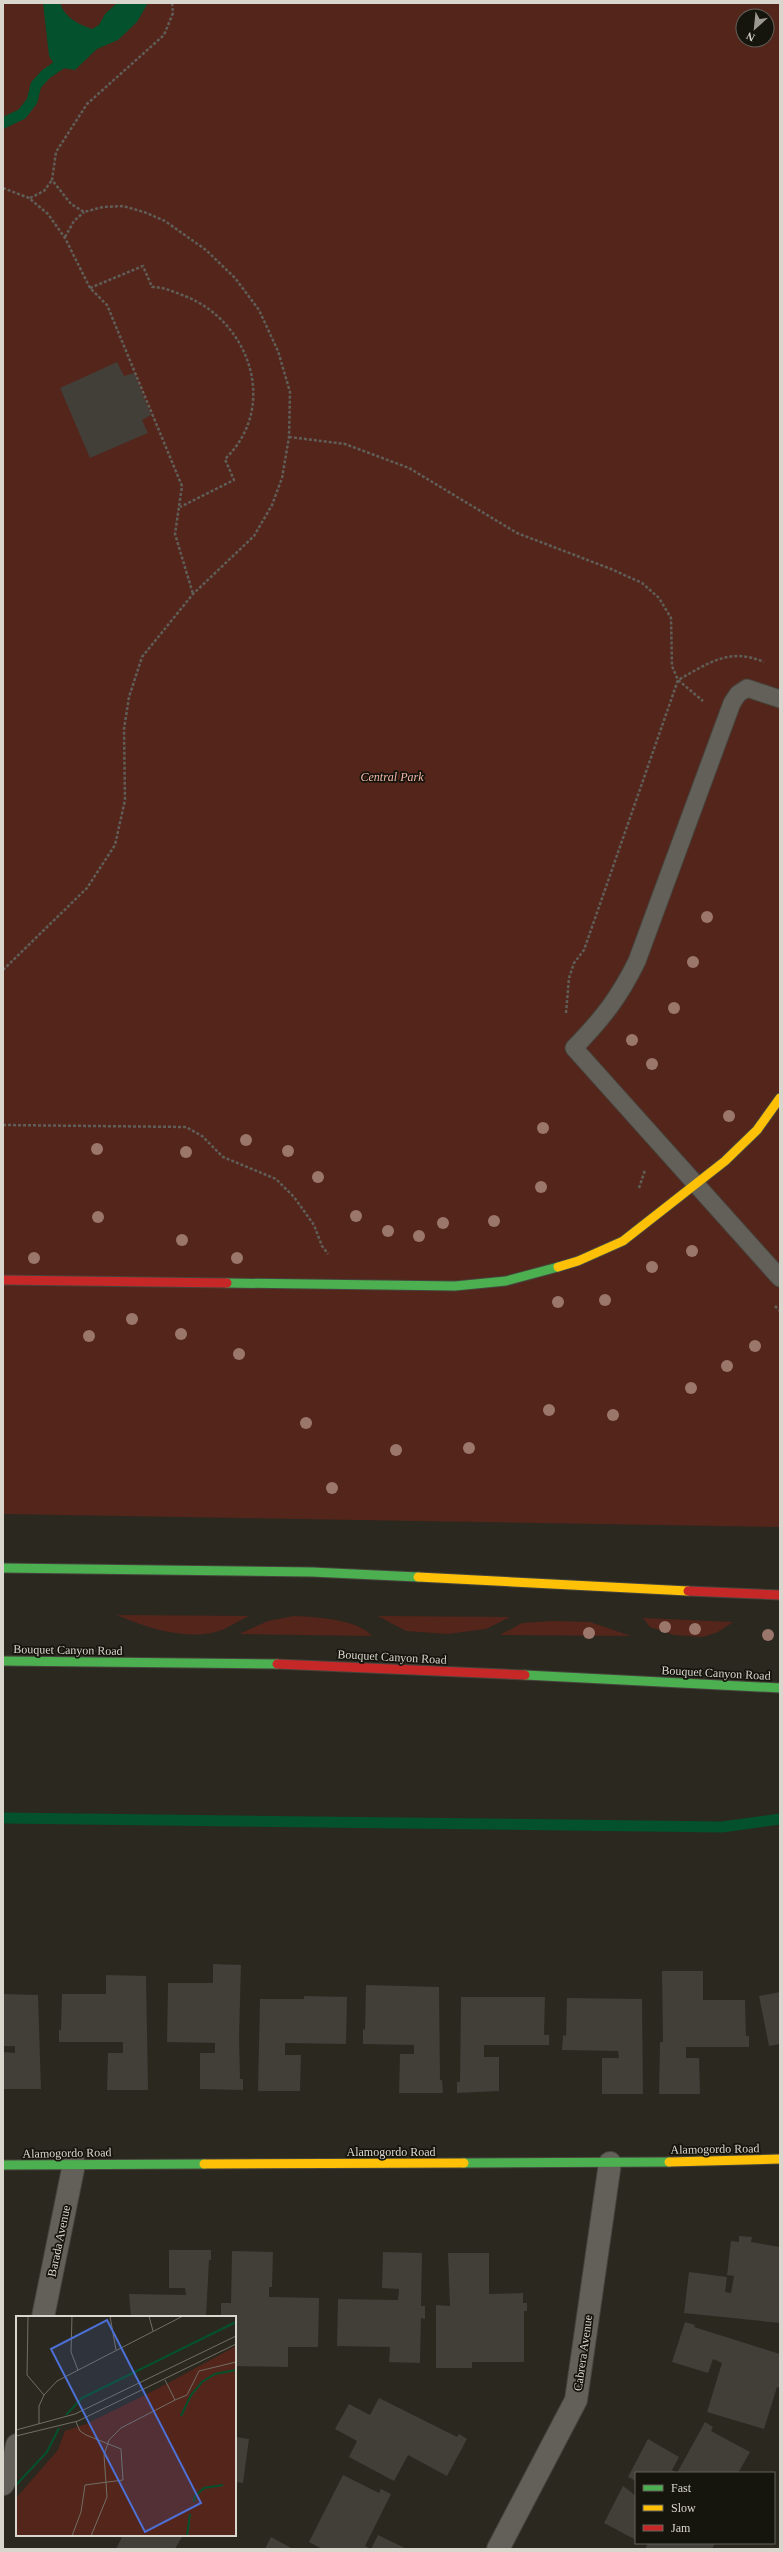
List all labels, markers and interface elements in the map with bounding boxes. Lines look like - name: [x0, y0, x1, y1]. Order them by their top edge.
- north arrow: [735, 8, 775, 48]
- text: N: [744, 30, 757, 44]
- park label: Central Park: [361, 770, 424, 784]
- street label: Bouquet Canyon Road: [13, 1642, 123, 1658]
- street label: Bouquet Canyon Road: [337, 1647, 447, 1667]
- street label: Bouquet Canyon Road: [661, 1663, 771, 1683]
- street label: Alamogordo Road: [670, 2141, 760, 2157]
- street label: Alamogordo Road: [22, 2145, 112, 2161]
- street label: Alamogordo Road: [347, 2145, 436, 2159]
- street label: Barada Avenue: [45, 2204, 73, 2278]
- street label: Cabrera Avenue: [571, 2314, 595, 2392]
- inset map: [16, 2316, 236, 2536]
- legend: [635, 2472, 775, 2544]
- text: Fast: [671, 2481, 692, 2495]
- text: Slow: [671, 2501, 696, 2515]
- text: Jam: [671, 2521, 691, 2535]

